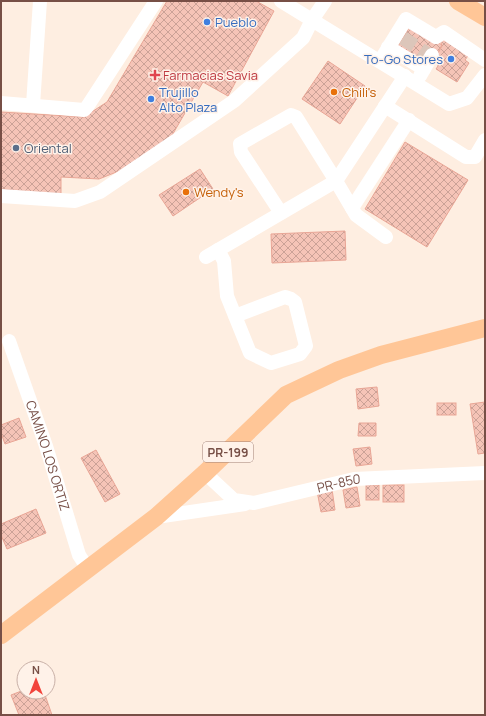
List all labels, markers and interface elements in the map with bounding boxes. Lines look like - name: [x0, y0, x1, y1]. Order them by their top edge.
- place label: Pueblo: [215, 13, 257, 31]
- marker: Pueblo: [202, 17, 212, 27]
- place label: To-Go Stores: [364, 50, 443, 68]
- marker: To-Go Stores: [446, 54, 456, 64]
- place label: Farmacias Savia: [163, 66, 258, 84]
- marker: Farmacias Savia: [150, 70, 160, 80]
- place label: Trujillo Alto Plaza: [159, 83, 217, 116]
- place label: Chili's: [342, 83, 376, 101]
- marker: Chili's: [329, 87, 339, 97]
- marker: Trujillo Alto Plaza: [146, 94, 156, 104]
- place label: Oriental: [24, 139, 72, 157]
- marker: Oriental: [11, 143, 21, 153]
- place label: Wendy's: [194, 183, 244, 201]
- marker: Wendy's: [181, 187, 191, 197]
- street label: CAMINO LOS ORTIZ: [22, 398, 74, 513]
- road number: PR-199: [203, 442, 253, 462]
- street label: PR-850: [315, 470, 361, 497]
- north arrow: [16, 660, 56, 700]
- text: N: [32, 662, 40, 677]

